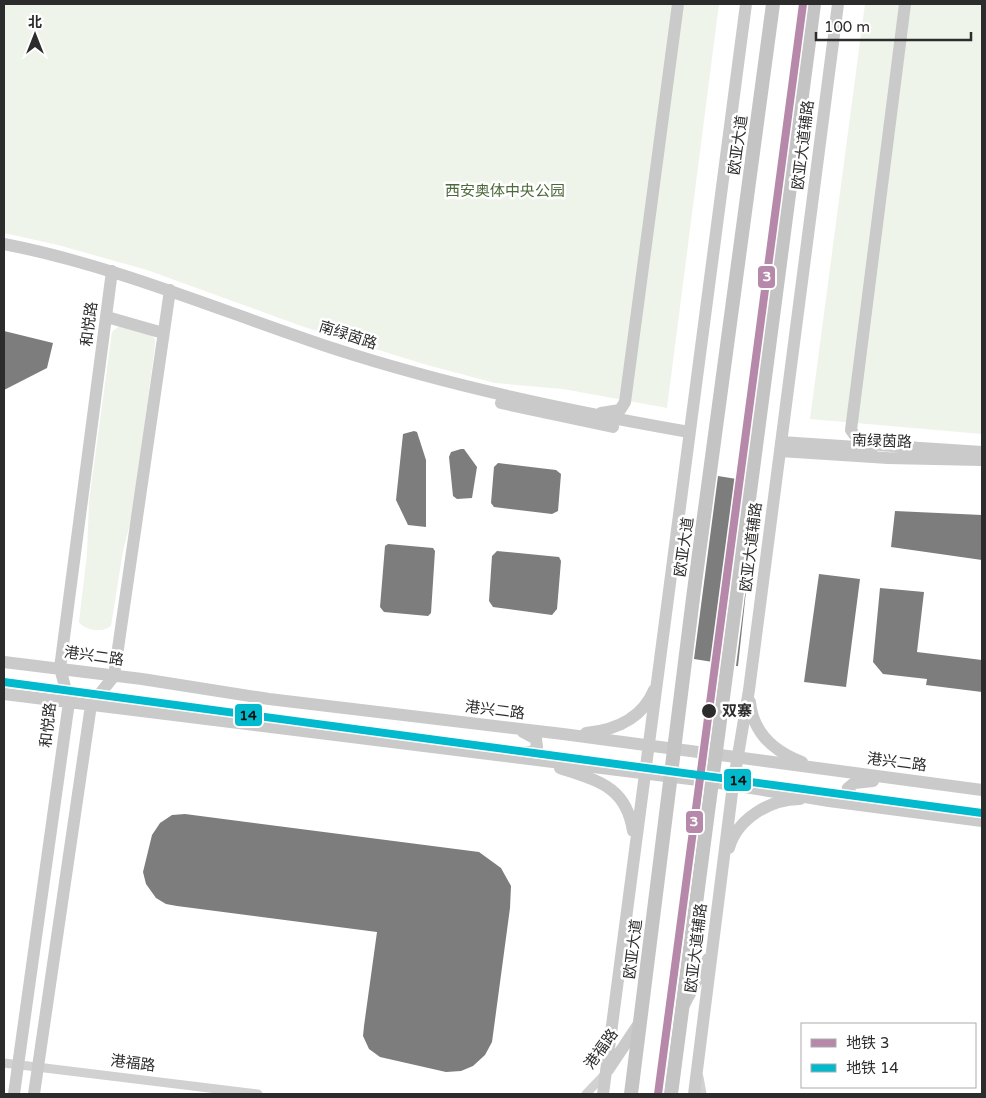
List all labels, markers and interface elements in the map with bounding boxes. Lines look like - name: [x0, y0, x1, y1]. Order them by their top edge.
- north arrow: [10, 10, 60, 60]
- scale bar: [816, 10, 971, 42]
- text: 北: [28, 14, 42, 31]
- text: 100 m: [824, 18, 870, 36]
- street label: 欧亚大道辅路: [789, 99, 817, 191]
- street label: 欧亚大道: [725, 114, 751, 176]
- park label: 西安奥体中央公园: [445, 182, 565, 200]
- line badge: 3: [757, 265, 776, 289]
- text: 3: [763, 268, 772, 285]
- street label: 和悦路: [77, 301, 101, 347]
- street label: 南绿茵路: [317, 317, 379, 353]
- street label: 南绿茵路: [852, 431, 912, 451]
- street label: 欧亚大道辅路: [737, 501, 765, 593]
- street label: 欧亚大道: [671, 516, 697, 578]
- street label: 港兴二路: [63, 643, 125, 669]
- street label: 港兴二路: [464, 697, 526, 723]
- street label: 和悦路: [37, 702, 59, 748]
- marker: 双寨: [700, 702, 718, 720]
- place label: 双寨: [722, 702, 752, 720]
- line badge: 14: [234, 703, 263, 727]
- text: 14: [239, 707, 257, 724]
- street label: 港兴二路: [866, 749, 928, 775]
- line badge: 14: [723, 768, 752, 792]
- text: 14: [729, 772, 747, 789]
- line badge: 3: [685, 810, 704, 834]
- text: 3: [690, 813, 699, 830]
- street label: 欧亚大道辅路: [682, 902, 710, 994]
- street label: 欧亚大道: [620, 918, 646, 980]
- legend: [801, 1023, 976, 1088]
- street label: 港福路: [580, 1026, 622, 1072]
- text: 地铁 3: [846, 1034, 889, 1052]
- street label: 港福路: [110, 1051, 156, 1075]
- text: 地铁 14: [846, 1059, 899, 1077]

